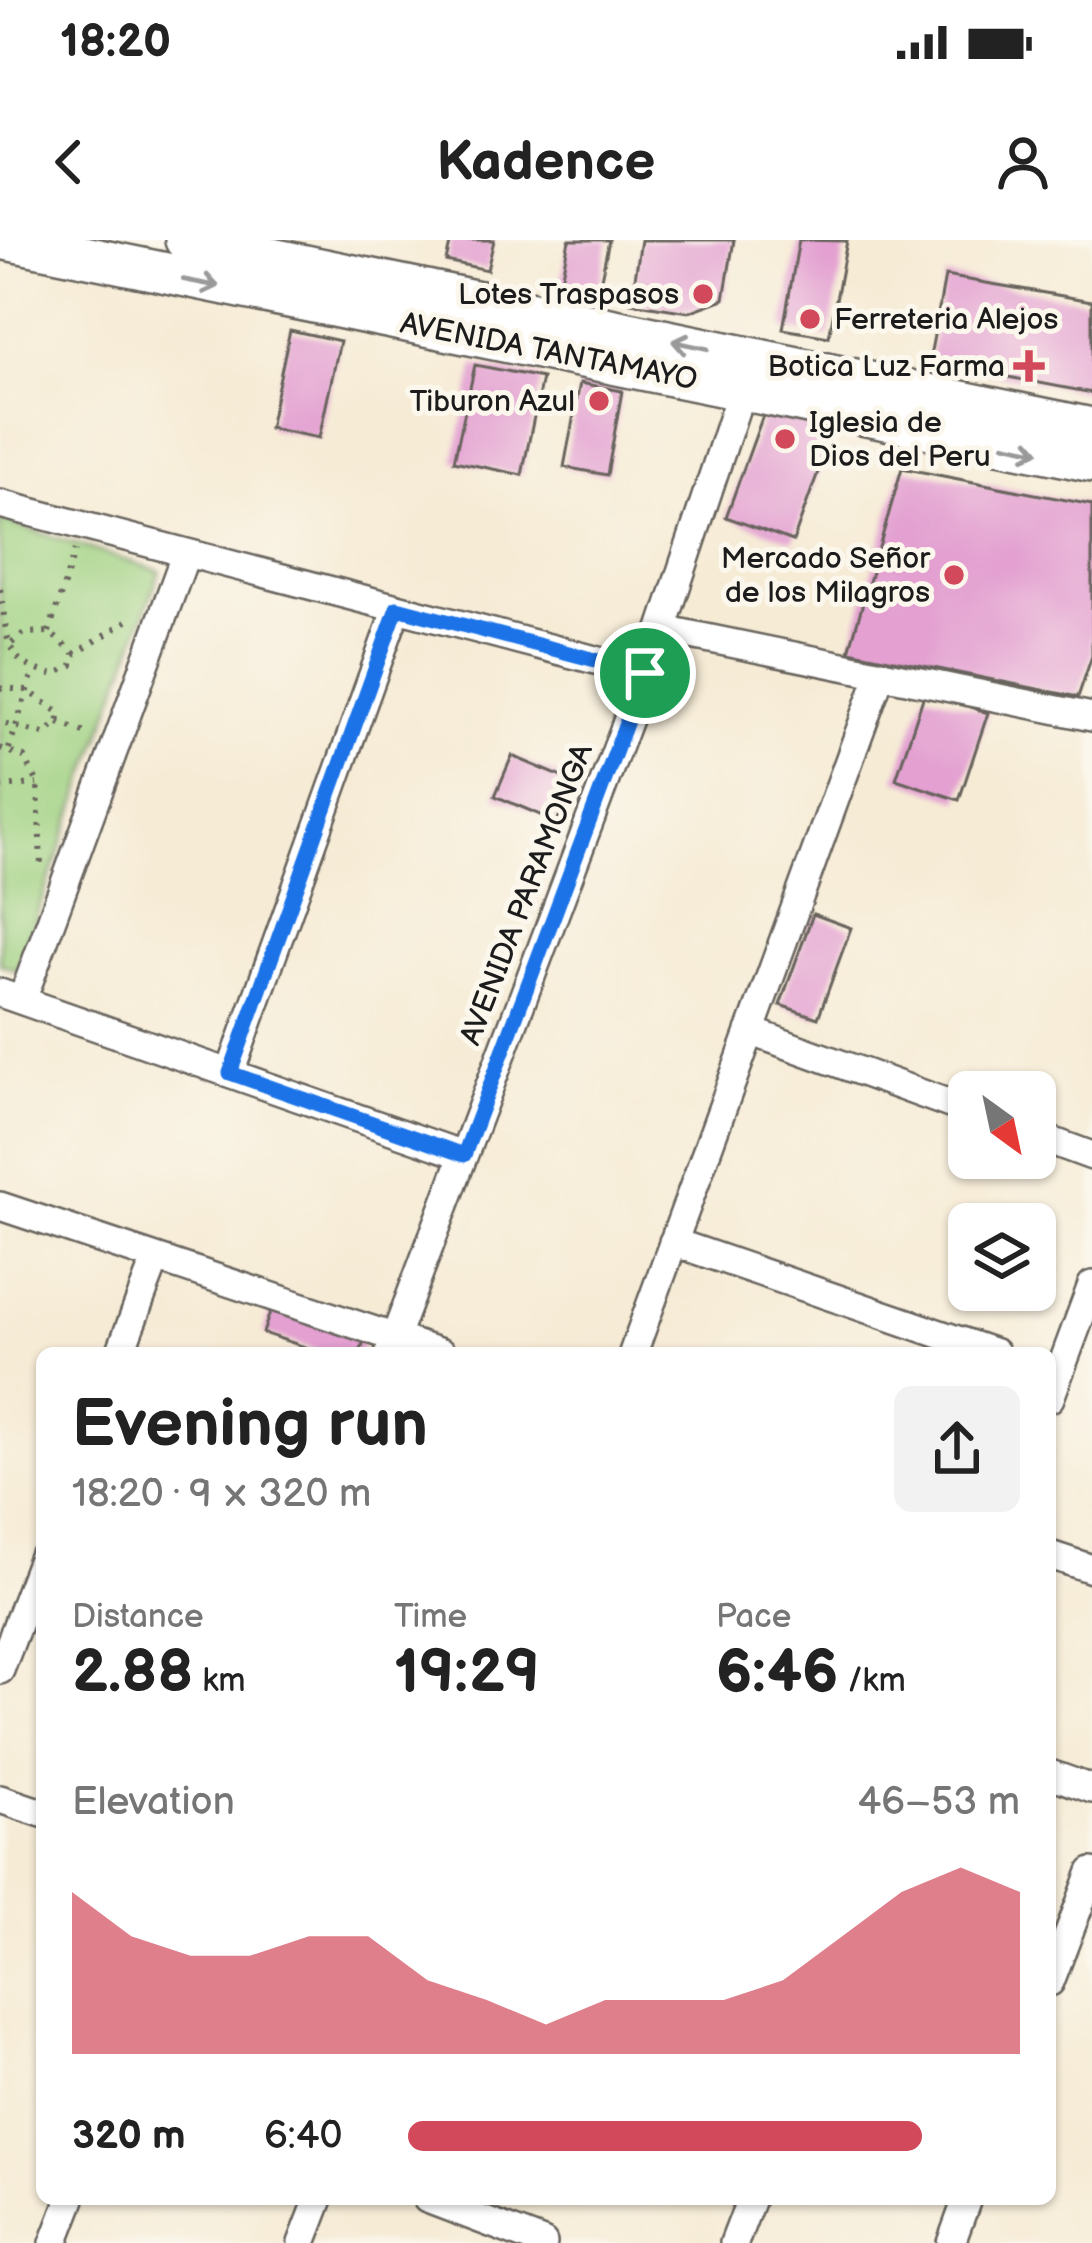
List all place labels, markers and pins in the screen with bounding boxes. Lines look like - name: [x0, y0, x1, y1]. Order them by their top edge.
- place label: Lotes Traspasos: [458, 277, 679, 313]
- marker: Lotes Traspasos: [690, 281, 716, 307]
- place label: Ferreteria Alejos: [834, 302, 1058, 338]
- marker: Ferreteria Alejos: [797, 306, 823, 332]
- place label: Botica Luz Farma: [768, 349, 1005, 385]
- marker: Botica Luz Farma: [1016, 353, 1042, 379]
- place label: Tiburon Azul: [409, 384, 575, 420]
- marker: Tiburon Azul: [586, 388, 612, 414]
- place label: Iglesia de Dios del Peru: [809, 405, 991, 475]
- marker: Iglesia de Dios del Peru: [772, 426, 798, 452]
- place label: Mercado Señor de los Milagros: [721, 541, 931, 611]
- marker: Mercado Señor de los Milagros: [941, 562, 967, 588]
- pin: [594, 622, 696, 724]

